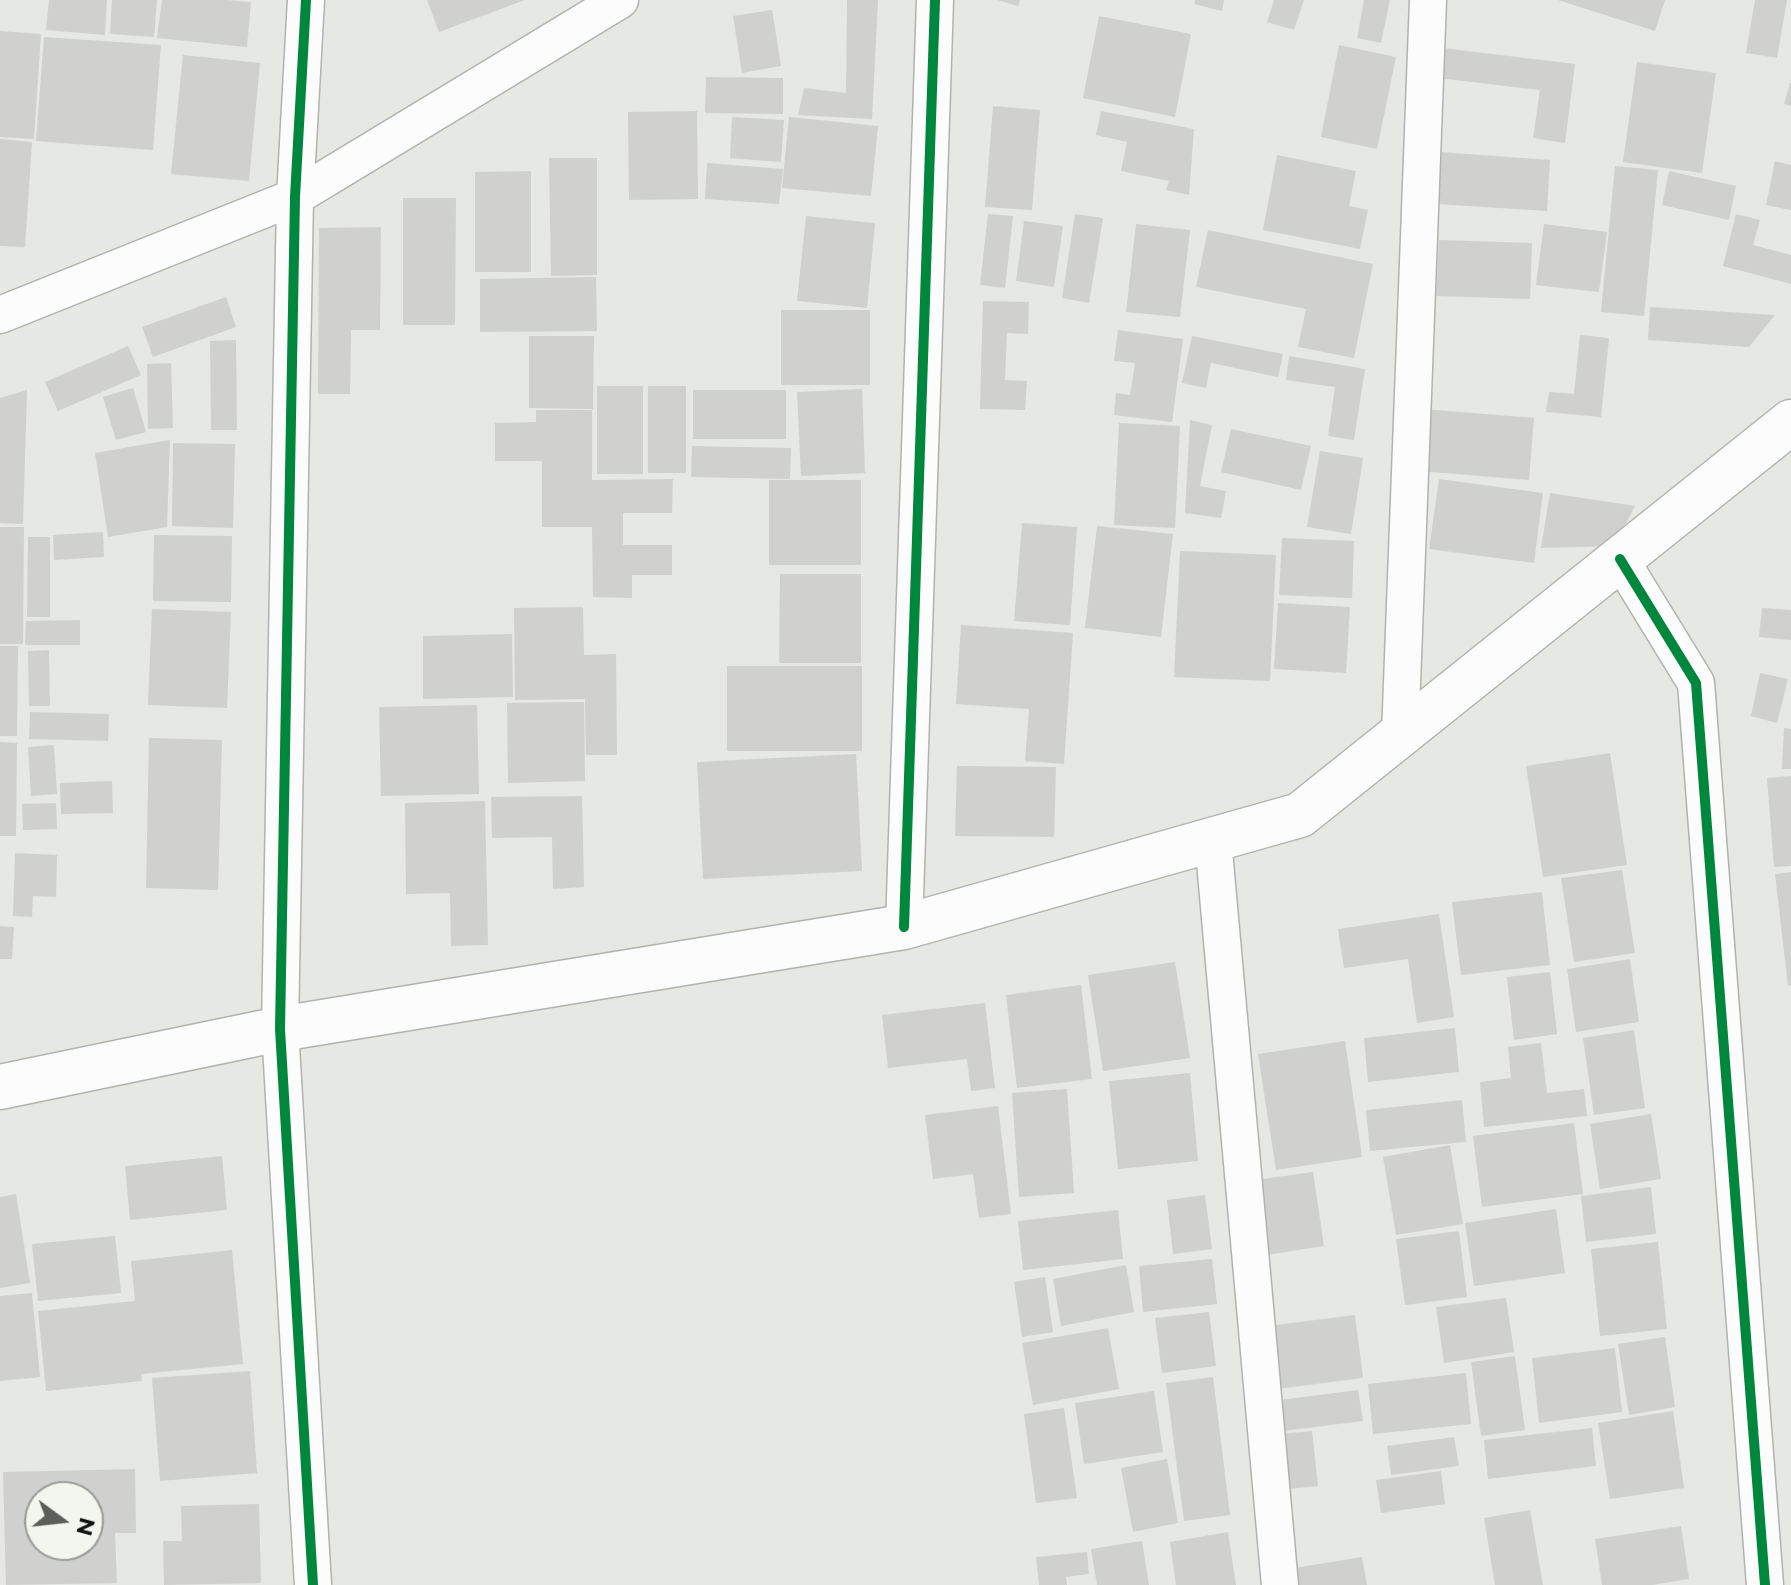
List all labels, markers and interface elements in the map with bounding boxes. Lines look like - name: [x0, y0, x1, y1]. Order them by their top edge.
- north arrow: [24, 1481, 104, 1561]
- text: N: [70, 1515, 101, 1539]

